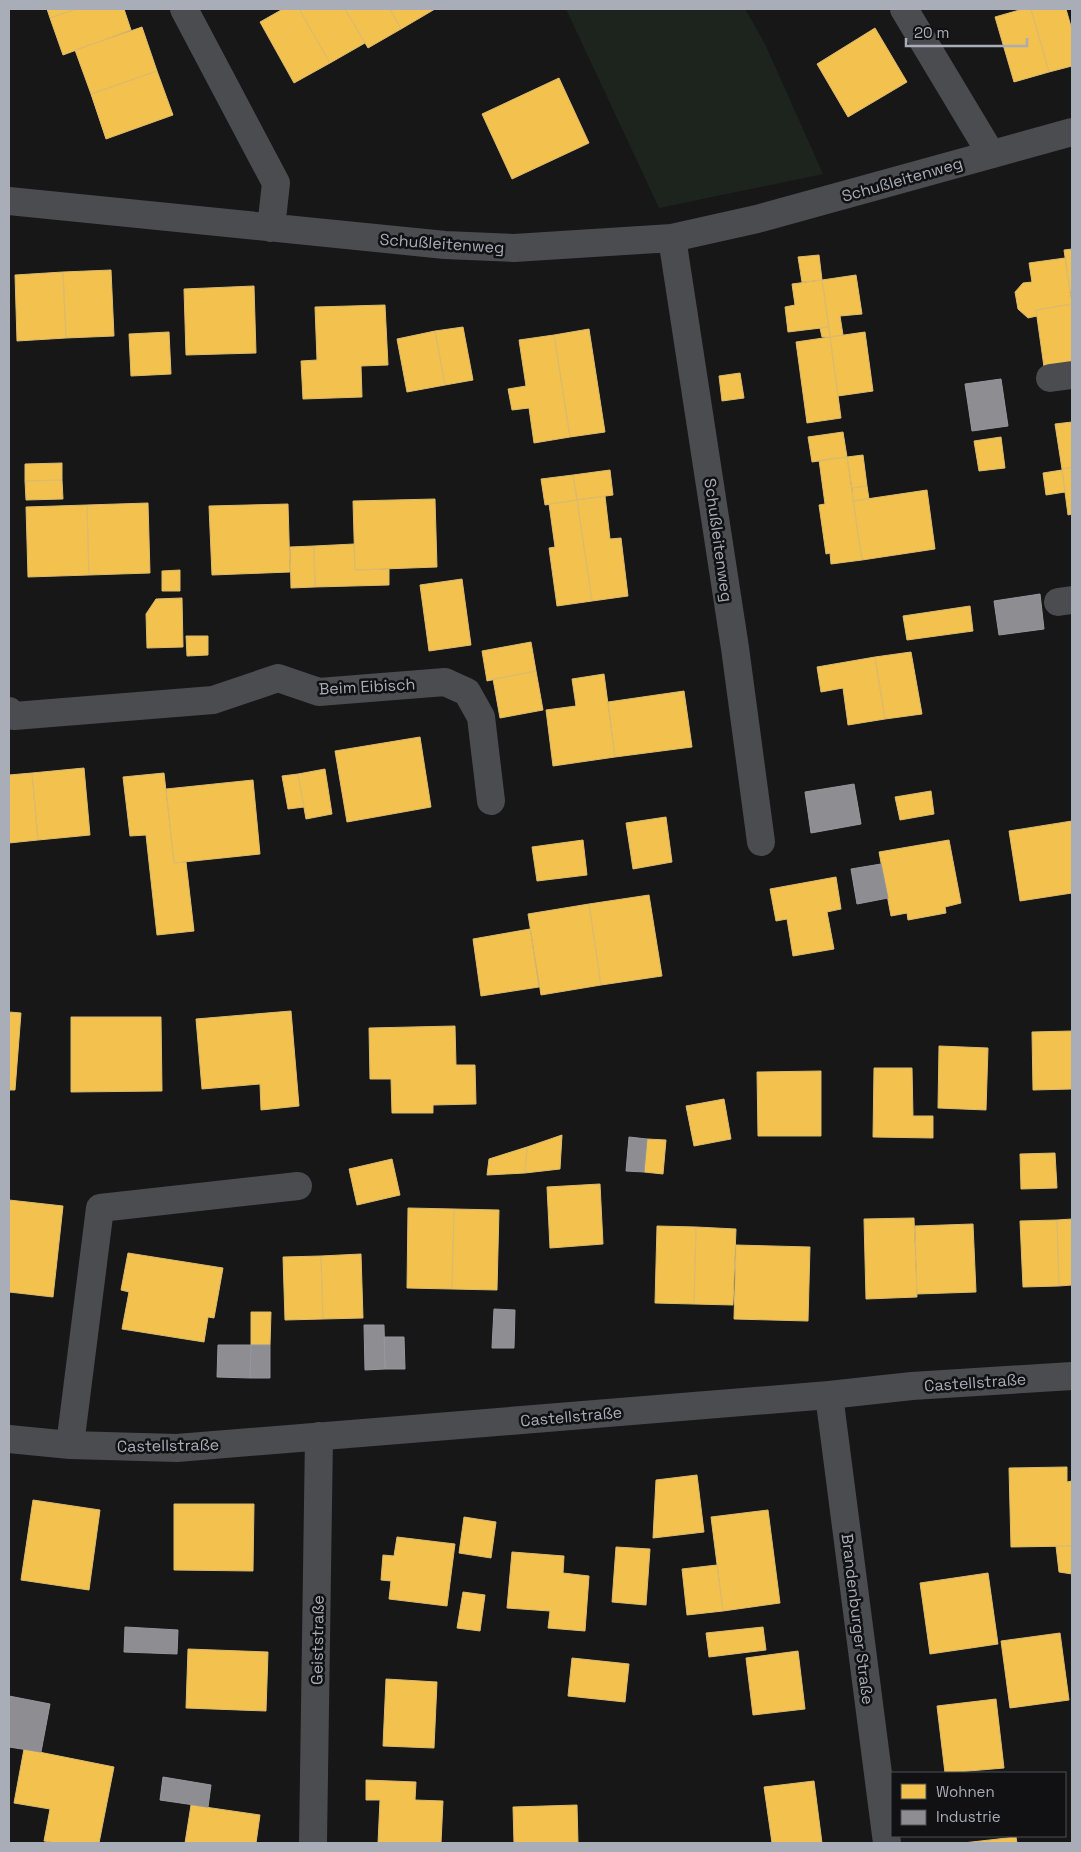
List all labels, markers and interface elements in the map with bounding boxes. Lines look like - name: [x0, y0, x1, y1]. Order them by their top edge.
- scale bar: [906, 15, 1027, 47]
- text: 20 m: [914, 23, 949, 42]
- street label: Schußleitenweg: [839, 152, 965, 207]
- street label: Schußleitenweg: [379, 229, 505, 258]
- street label: Schußleitenweg: [699, 477, 738, 603]
- street label: Beim Eibisch: [318, 673, 416, 700]
- street label: Castellstraße: [923, 1368, 1027, 1397]
- street label: Castellstraße: [519, 1402, 623, 1431]
- street label: Castellstraße: [117, 1434, 219, 1457]
- street label: Brandenburger Straße: [837, 1532, 878, 1706]
- street label: Geiststraße: [306, 1595, 329, 1685]
- legend: [891, 1772, 1066, 1837]
- text: Wohnen: [936, 1782, 995, 1801]
- text: Industrie: [936, 1807, 1001, 1826]

